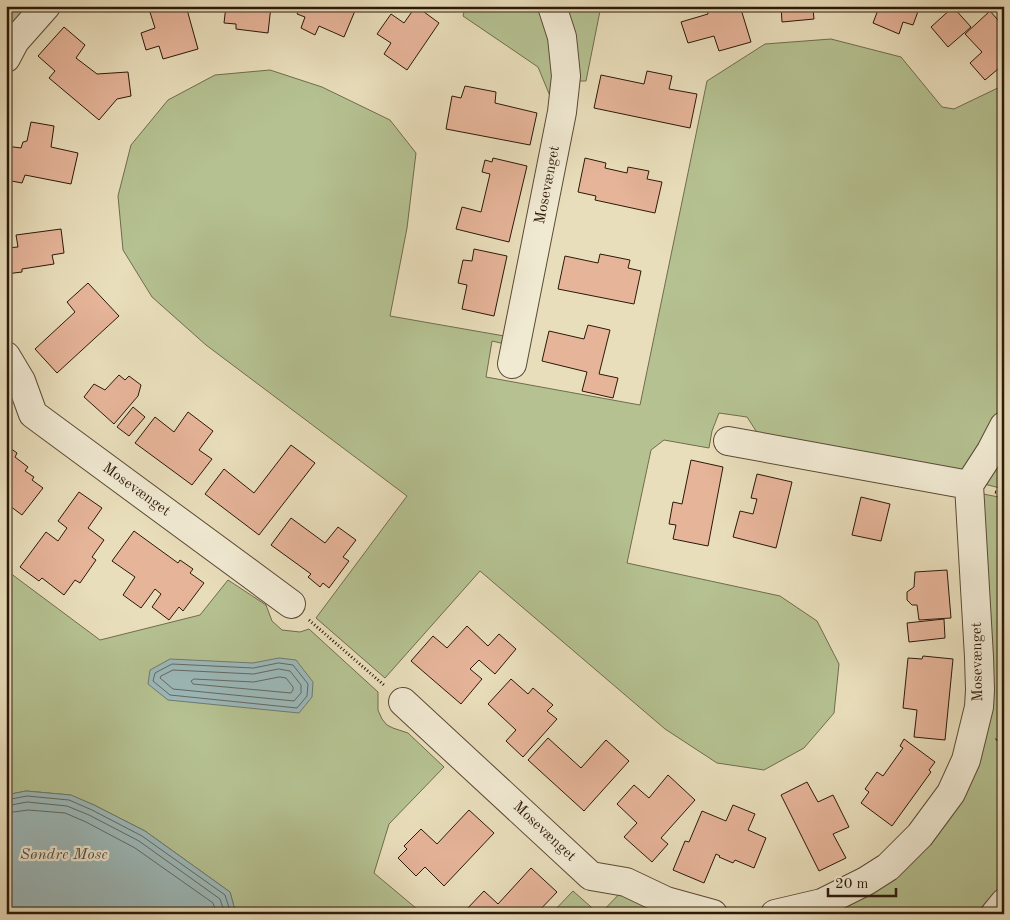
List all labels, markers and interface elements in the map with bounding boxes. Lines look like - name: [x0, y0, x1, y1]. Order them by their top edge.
- street label: Mosevænget: [533, 144, 563, 226]
- street label: Mosevænget: [99, 460, 173, 520]
- street label: Mosevænget: [970, 622, 986, 702]
- street label: Mosevænget: [510, 799, 578, 865]
- water label: Søndre Mose: [20, 847, 108, 863]
- scale bar: [828, 865, 895, 897]
- text: 20 m: [835, 877, 869, 892]

